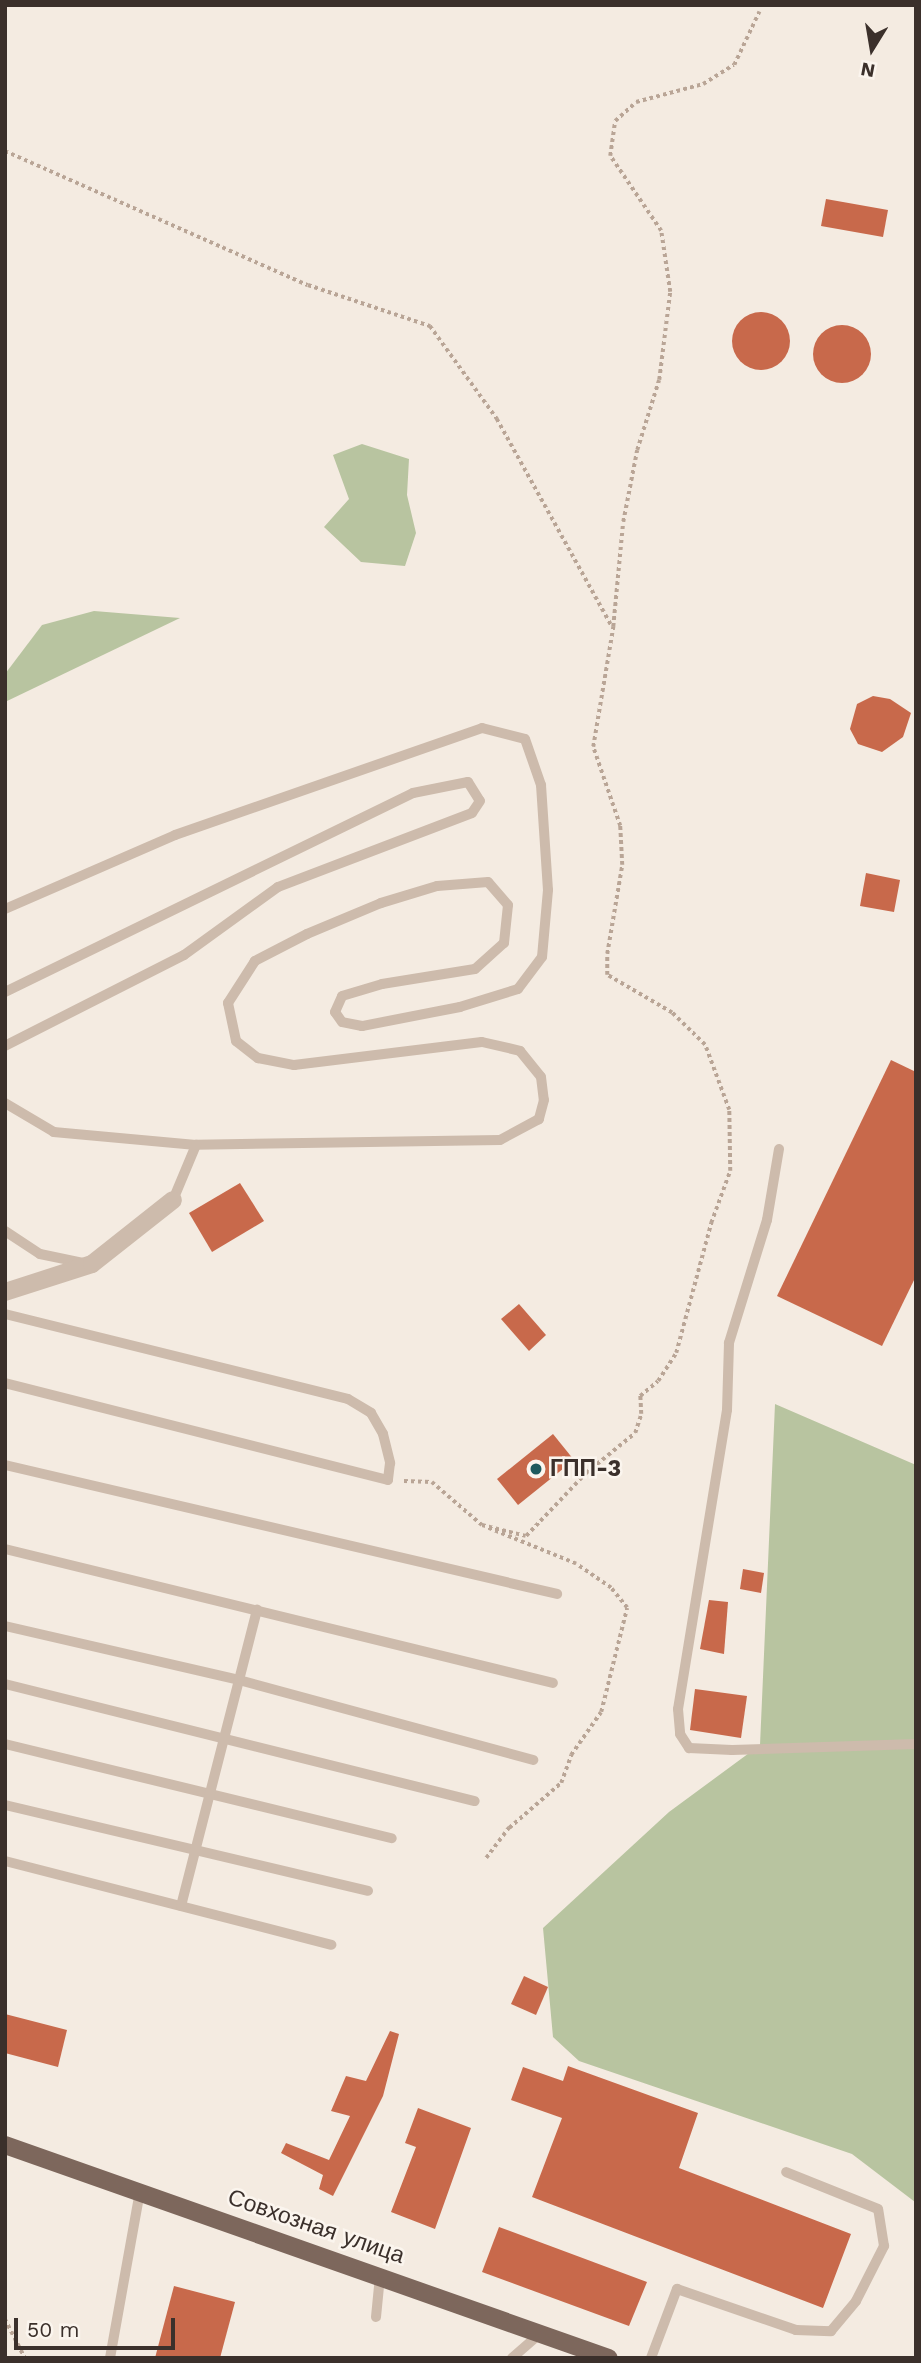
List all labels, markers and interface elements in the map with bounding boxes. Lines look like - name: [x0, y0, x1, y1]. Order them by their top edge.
- north arrow: [837, 14, 907, 84]
- text: N: [859, 57, 877, 83]
- place label: ГПП-3: [550, 1455, 621, 1483]
- marker: ГПП-3: [528, 1461, 544, 1477]
- street label: Совхозная улица: [224, 2184, 408, 2270]
- scale bar: [18, 2304, 178, 2348]
- text: 50 m: [27, 2317, 79, 2342]

